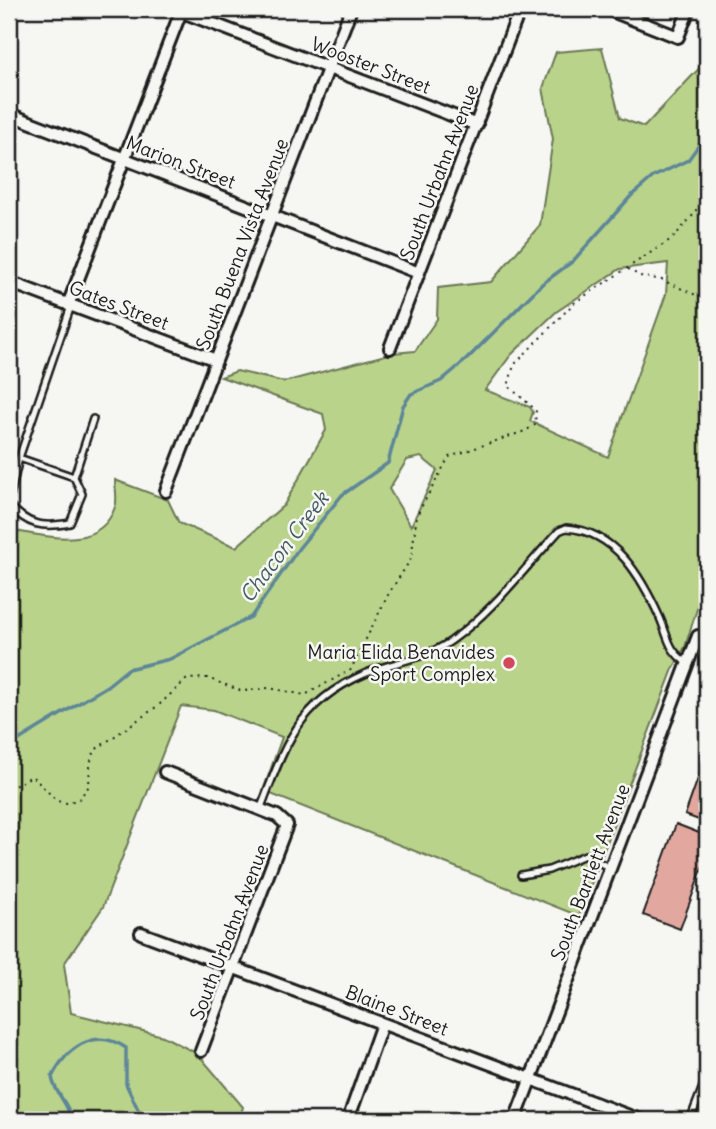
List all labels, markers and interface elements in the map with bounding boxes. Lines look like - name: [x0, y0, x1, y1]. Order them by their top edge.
- street label: Wooster Street: [308, 31, 434, 99]
- street label: South Urbahn Avenue: [394, 81, 484, 263]
- street label: Marion Street: [123, 130, 239, 194]
- street label: South Buena Vista Avenue: [191, 135, 293, 353]
- street label: Gates Street: [66, 275, 172, 335]
- water label: Chacon Creek: [233, 485, 335, 608]
- place label: Maria Elida Benavides Sport Complex: [307, 640, 496, 686]
- marker: Maria Elida Benavides Sport Complex: [501, 655, 517, 671]
- street label: South Bartlett Avenue: [545, 780, 635, 964]
- street label: South Urbahn Avenue: [184, 841, 274, 1023]
- street label: Blaine Street: [342, 979, 452, 1041]

